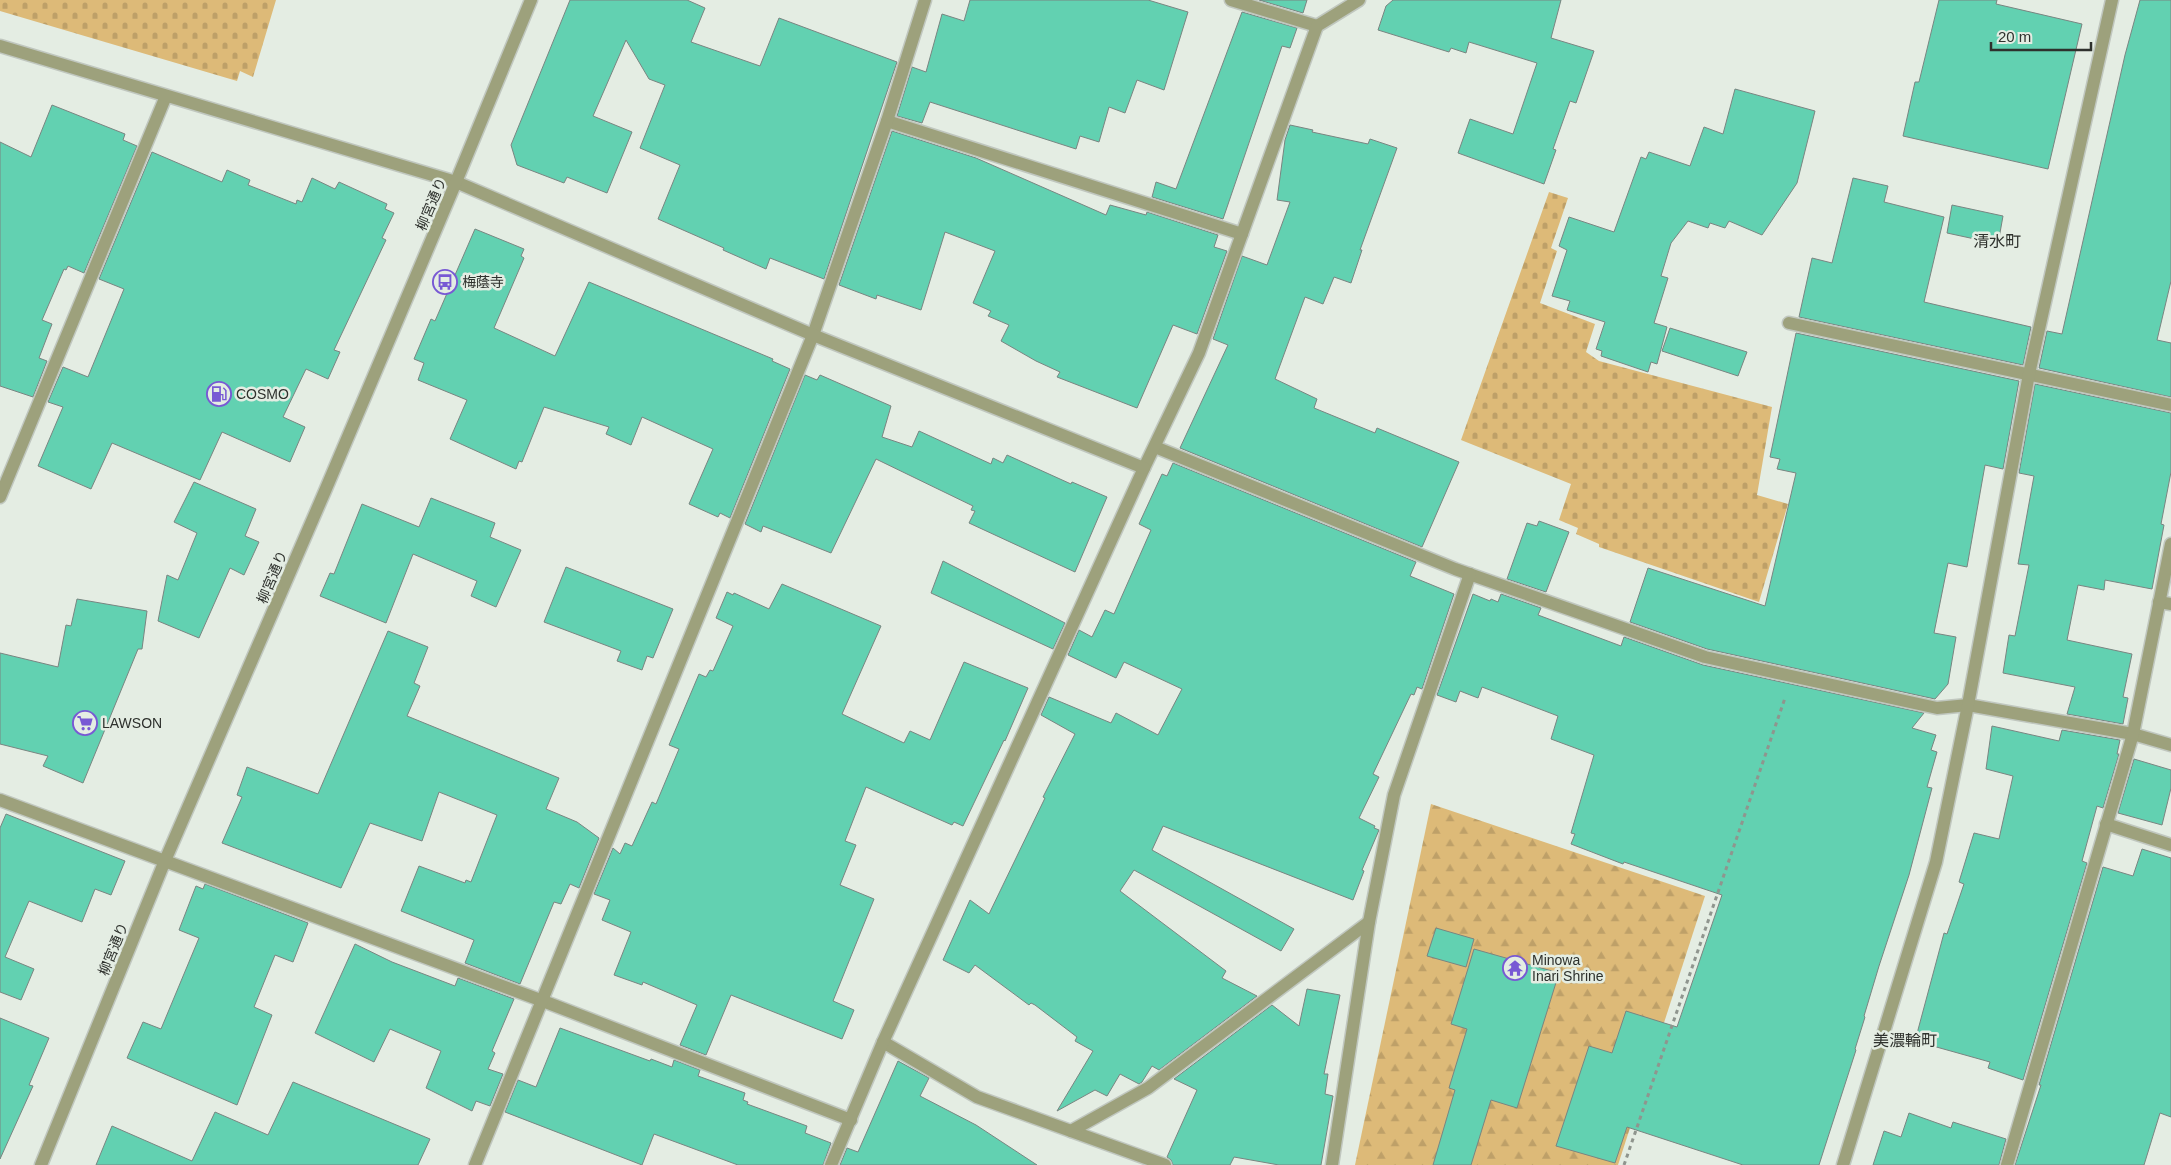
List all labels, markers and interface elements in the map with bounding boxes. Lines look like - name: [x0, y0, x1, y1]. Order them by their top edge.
- scale bar: [1991, 20, 2091, 52]
- text: 20 m: [1998, 28, 2031, 45]
- street label: 柳宮通り: [413, 175, 449, 233]
- district label: 清水町: [1973, 233, 2021, 250]
- bus stop icon: 梅蔭寺: [432, 269, 458, 295]
- place label: 梅蔭寺: [462, 274, 504, 290]
- fuel station icon: COSMO: [206, 381, 232, 407]
- place label: COSMO: [236, 386, 289, 402]
- street label: 柳宮通り: [254, 548, 290, 606]
- supermarket icon: LAWSON: [72, 710, 98, 736]
- place label: LAWSON: [102, 715, 162, 731]
- street label: 柳宮通り: [95, 920, 131, 978]
- place label: Minowa Inari Shrine: [1532, 952, 1604, 984]
- temple icon: Minowa Inari Shrine: [1502, 955, 1528, 981]
- district label: 美濃輪町: [1873, 1032, 1937, 1049]

